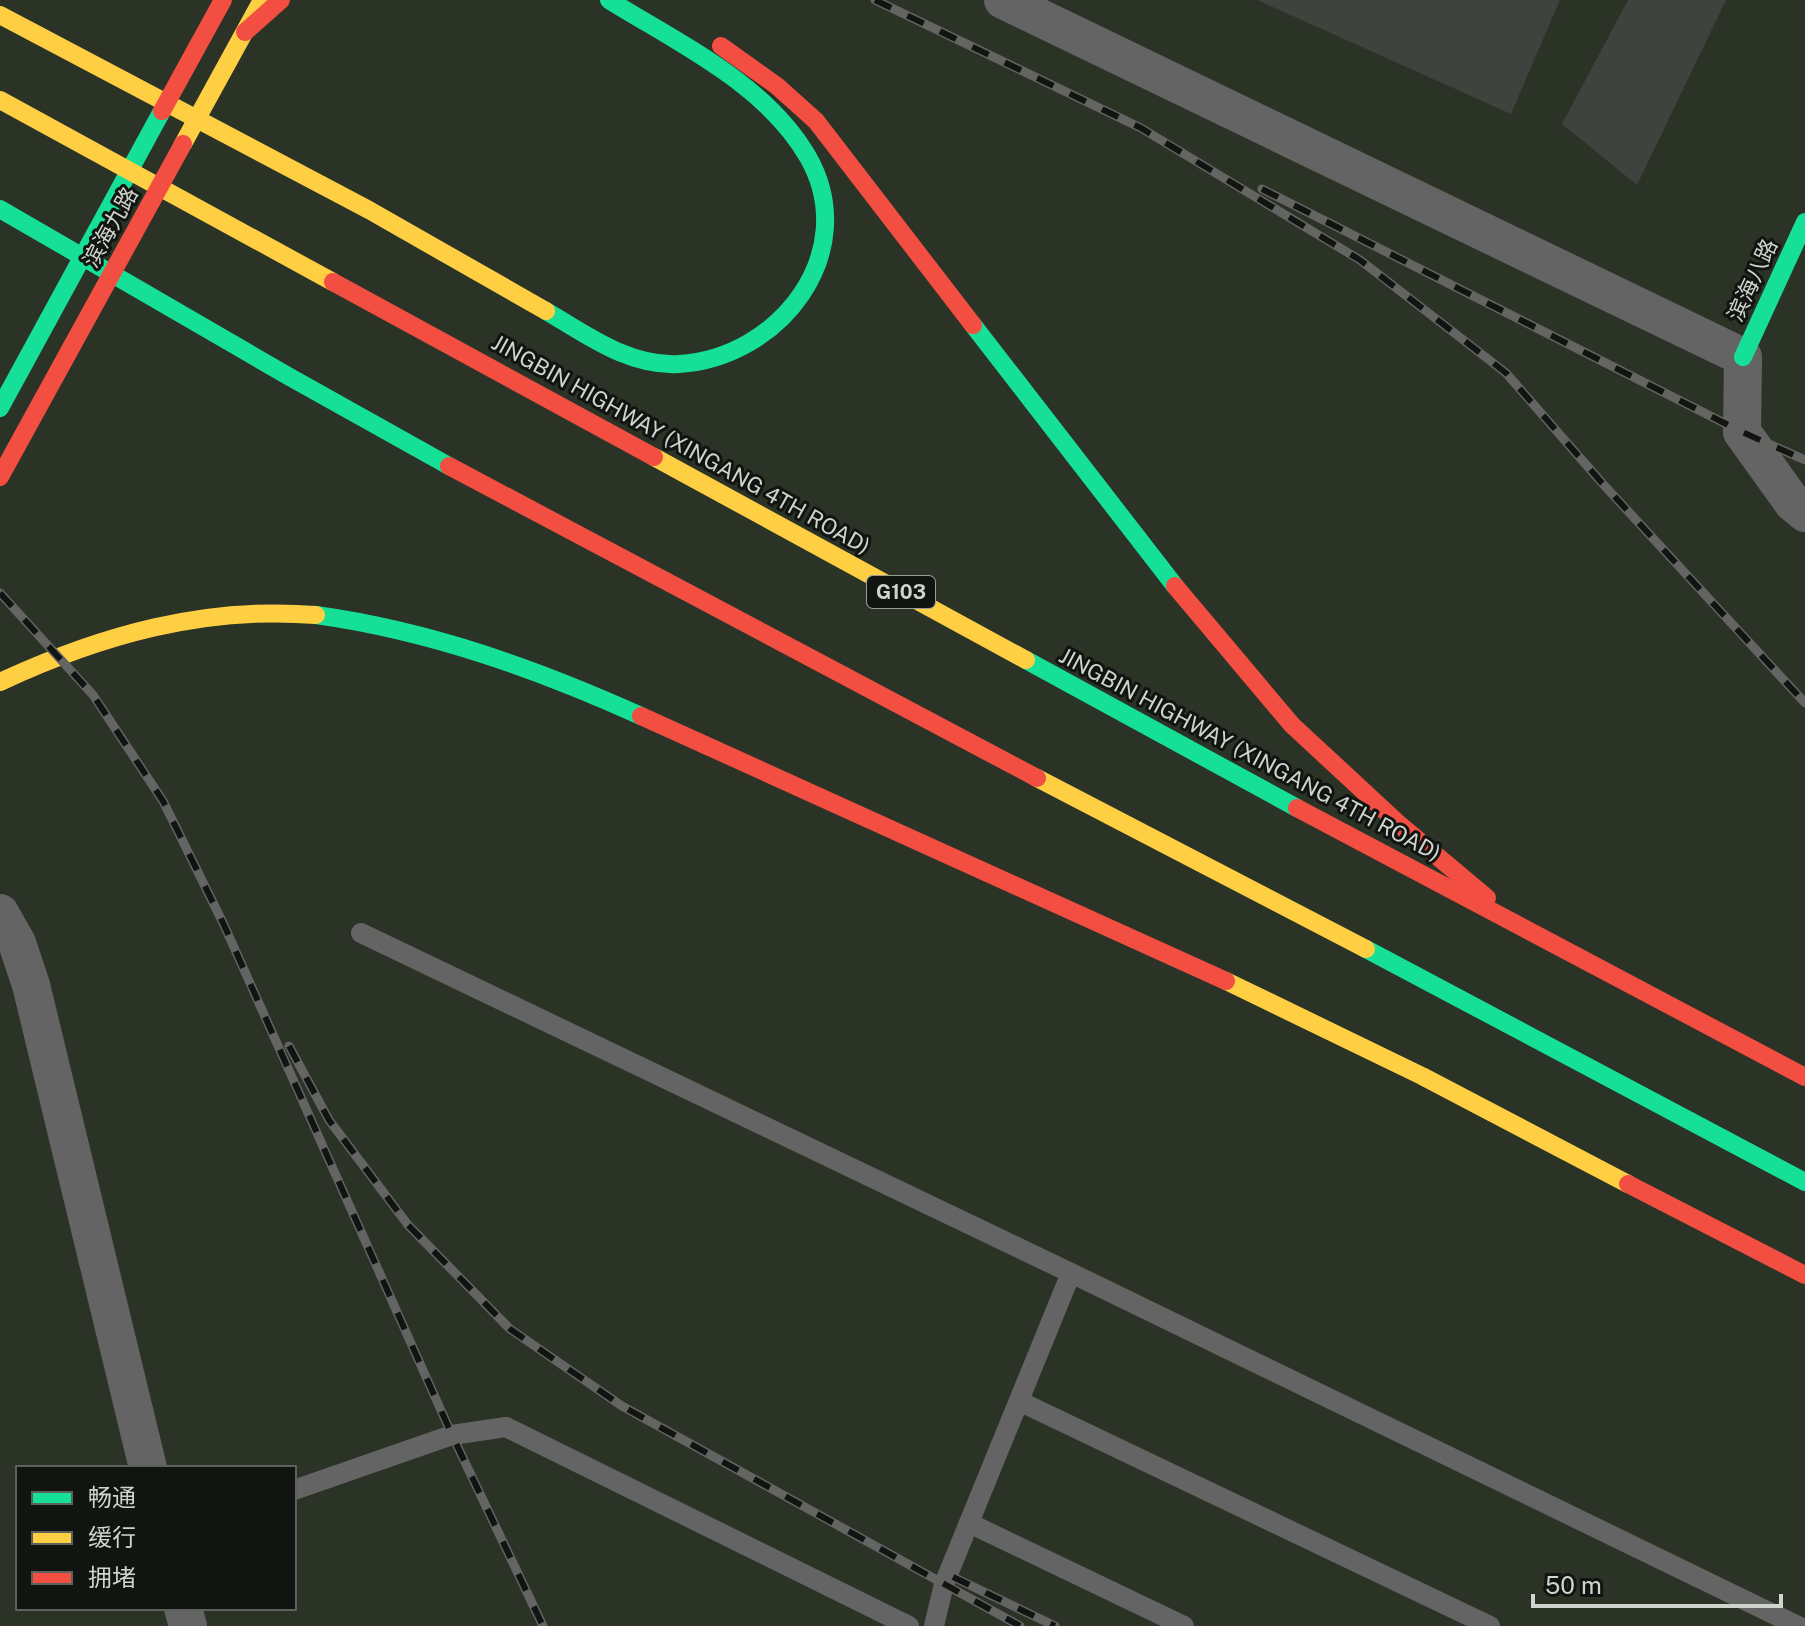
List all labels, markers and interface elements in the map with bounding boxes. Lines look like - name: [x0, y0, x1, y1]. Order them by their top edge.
- street label: 滨海九路: [77, 182, 143, 272]
- street label: 滨海八路: [1722, 235, 1782, 325]
- street label: JINGBIN HIGHWAY (XINGANG 4TH ROAD): [487, 329, 875, 559]
- road number: G103: [867, 576, 935, 608]
- street label: JINGBIN HIGHWAY (XINGANG 4TH ROAD): [1055, 642, 1445, 866]
- legend: [16, 1466, 296, 1610]
- text: 畅通: [88, 1483, 136, 1511]
- text: 缓行: [88, 1523, 136, 1551]
- scale bar: [1533, 1558, 1781, 1608]
- text: 拥堵: [88, 1563, 136, 1591]
- text: 50 m: [1545, 1571, 1602, 1599]

